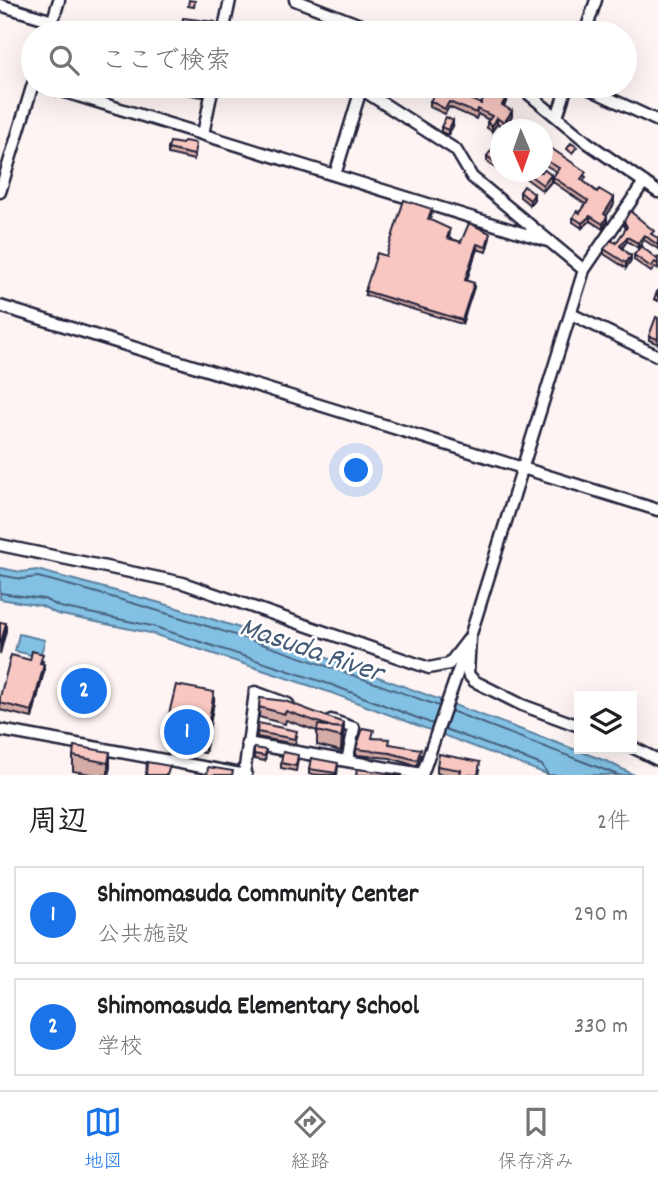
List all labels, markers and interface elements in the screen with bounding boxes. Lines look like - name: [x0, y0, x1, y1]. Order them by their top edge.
- search box: [21, 21, 637, 98]
- icon: search: [45, 41, 83, 79]
- text: ここで検索: [101, 44, 231, 81]
- north arrow: [490, 119, 553, 182]
- your location: [339, 453, 373, 487]
- water label: Masuda River: [233, 608, 391, 698]
- pin: 2: [61, 665, 107, 717]
- map controls: [574, 691, 637, 754]
- button: layers: [574, 691, 637, 754]
- pin: 1: [164, 706, 210, 758]
- text: 周辺: [28, 803, 88, 846]
- text: 2件: [597, 807, 630, 840]
- text: Shimomasuda Community Center: [97, 877, 418, 914]
- text: 1: [50, 899, 56, 932]
- text: 290 m: [574, 899, 628, 932]
- text: 公共施設: [97, 920, 189, 953]
- text: Shimomasuda Elementary School: [97, 989, 419, 1026]
- text: 2: [48, 1011, 58, 1044]
- text: 330 m: [574, 1011, 628, 1044]
- text: 学校: [97, 1032, 143, 1065]
- tab: 地図: [84, 1103, 122, 1177]
- tab: 経路: [291, 1103, 329, 1177]
- tab: 保存済み: [498, 1103, 574, 1177]

